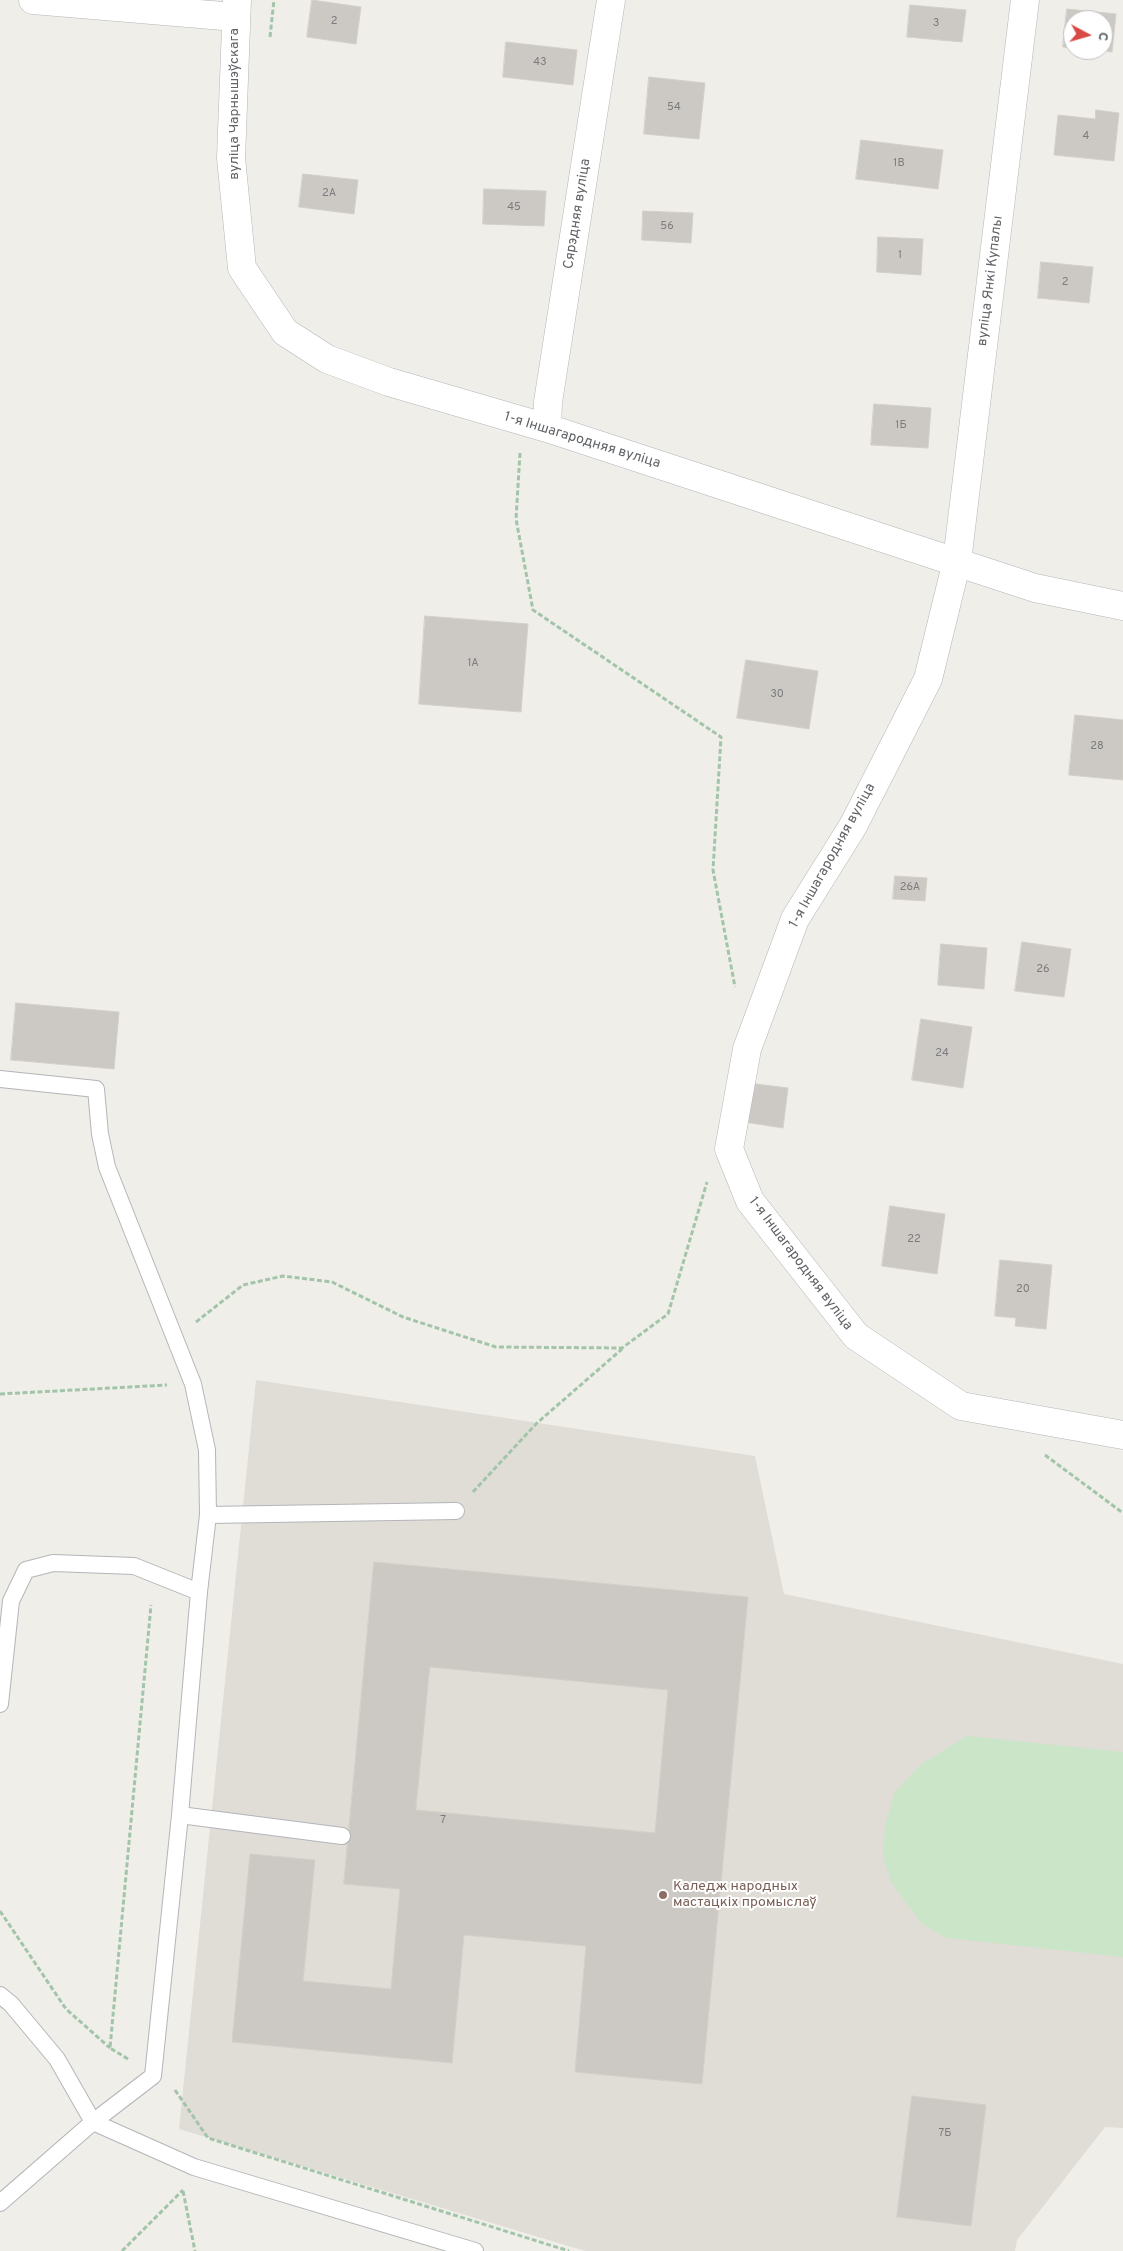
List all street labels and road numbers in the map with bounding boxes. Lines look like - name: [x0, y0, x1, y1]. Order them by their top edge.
- street label: вуліца Чарнышэўскага: [227, 28, 243, 180]
- street label: Сярэдняя вуліца: [561, 158, 595, 270]
- street label: вуліца Янкі Купалы: [975, 215, 1007, 347]
- street label: 1-я Іншагародняя вуліца: [502, 409, 662, 473]
- street label: 1-я Іншагародняя вуліца: [786, 781, 880, 931]
- street label: 1-я Іншагародняя вуліца: [744, 1194, 856, 1334]

